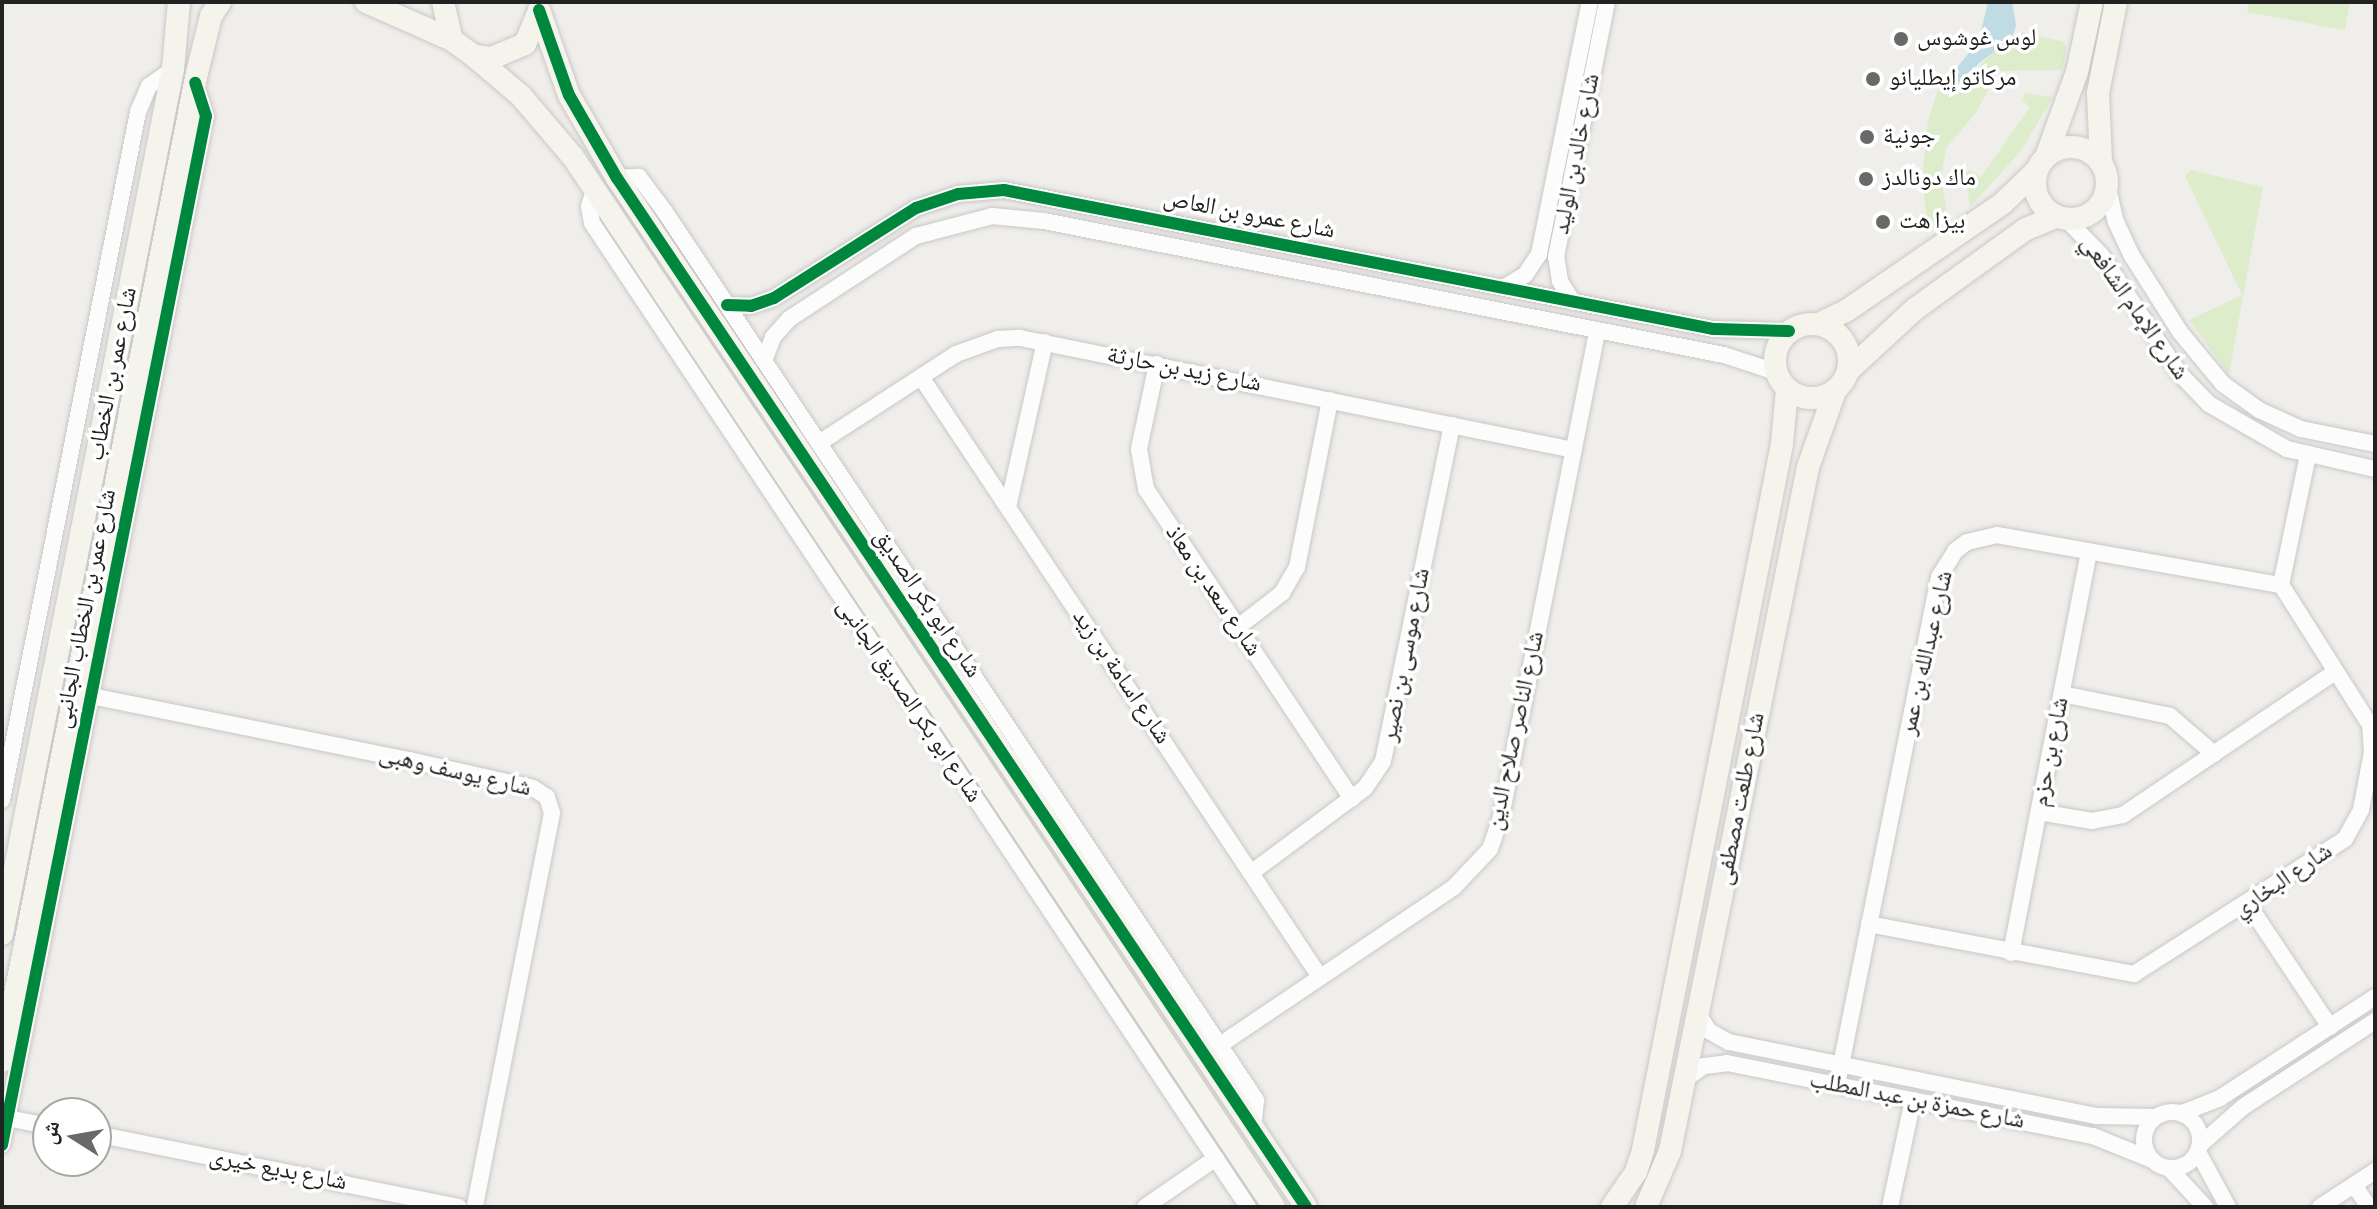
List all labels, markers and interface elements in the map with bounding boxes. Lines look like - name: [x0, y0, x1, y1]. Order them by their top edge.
- place label: لوس غوشوس: [1917, 25, 2036, 53]
- marker: لوس غوشوس: [1892, 30, 1910, 48]
- place label: مركاتو إيطليانو: [1889, 65, 2017, 93]
- marker: مركاتو إيطليانو: [1864, 70, 1882, 88]
- street label: شارع خالد بن الوليد: [1547, 71, 1607, 237]
- place label: جونية: [1883, 123, 1936, 151]
- marker: جونية: [1858, 128, 1876, 146]
- place label: ماك دونالدز: [1882, 165, 1976, 193]
- marker: ماك دونالدز: [1857, 170, 1875, 188]
- street label: شارع عمرو بن العاص: [1161, 184, 1337, 246]
- place label: بيزا هت: [1899, 208, 1965, 236]
- marker: بيزا هت: [1874, 213, 1892, 231]
- street label: شارع الإمام الشافعي: [2074, 230, 2194, 386]
- street label: شارع عمر بن الخطاب: [82, 285, 144, 463]
- street label: شارع زيد بن حارثة: [1104, 341, 1264, 399]
- street label: شارع عمر بن الخطاب الجانبى: [49, 487, 123, 731]
- street label: شارع سعد بن معاذ: [1159, 520, 1267, 662]
- street label: شارع ابو بكر الصديق: [867, 524, 987, 684]
- street label: شارع موسى بن نصير: [1375, 566, 1437, 744]
- street label: شارع عبدالله بن عمر: [1894, 568, 1960, 738]
- street label: شارع ابو بكر الصديق الجانبى: [830, 594, 988, 808]
- street label: شارع اسامة بن زيد: [1065, 604, 1177, 750]
- street label: شارع الناصر صلاح الدين: [1481, 629, 1551, 833]
- street label: شارع بن حزم: [2026, 695, 2076, 809]
- street label: شارع طلعت مصطفى: [1710, 710, 1772, 888]
- street label: شارع يوسف وهبى: [376, 740, 534, 804]
- street label: شارع البخاري: [2228, 837, 2338, 925]
- street label: شارع حمزة بن عبد المطلب: [1807, 1066, 2027, 1136]
- north arrow: [32, 1097, 112, 1177]
- text: ش: [37, 1119, 63, 1146]
- street label: شارع بديع خيرى: [207, 1143, 349, 1197]

